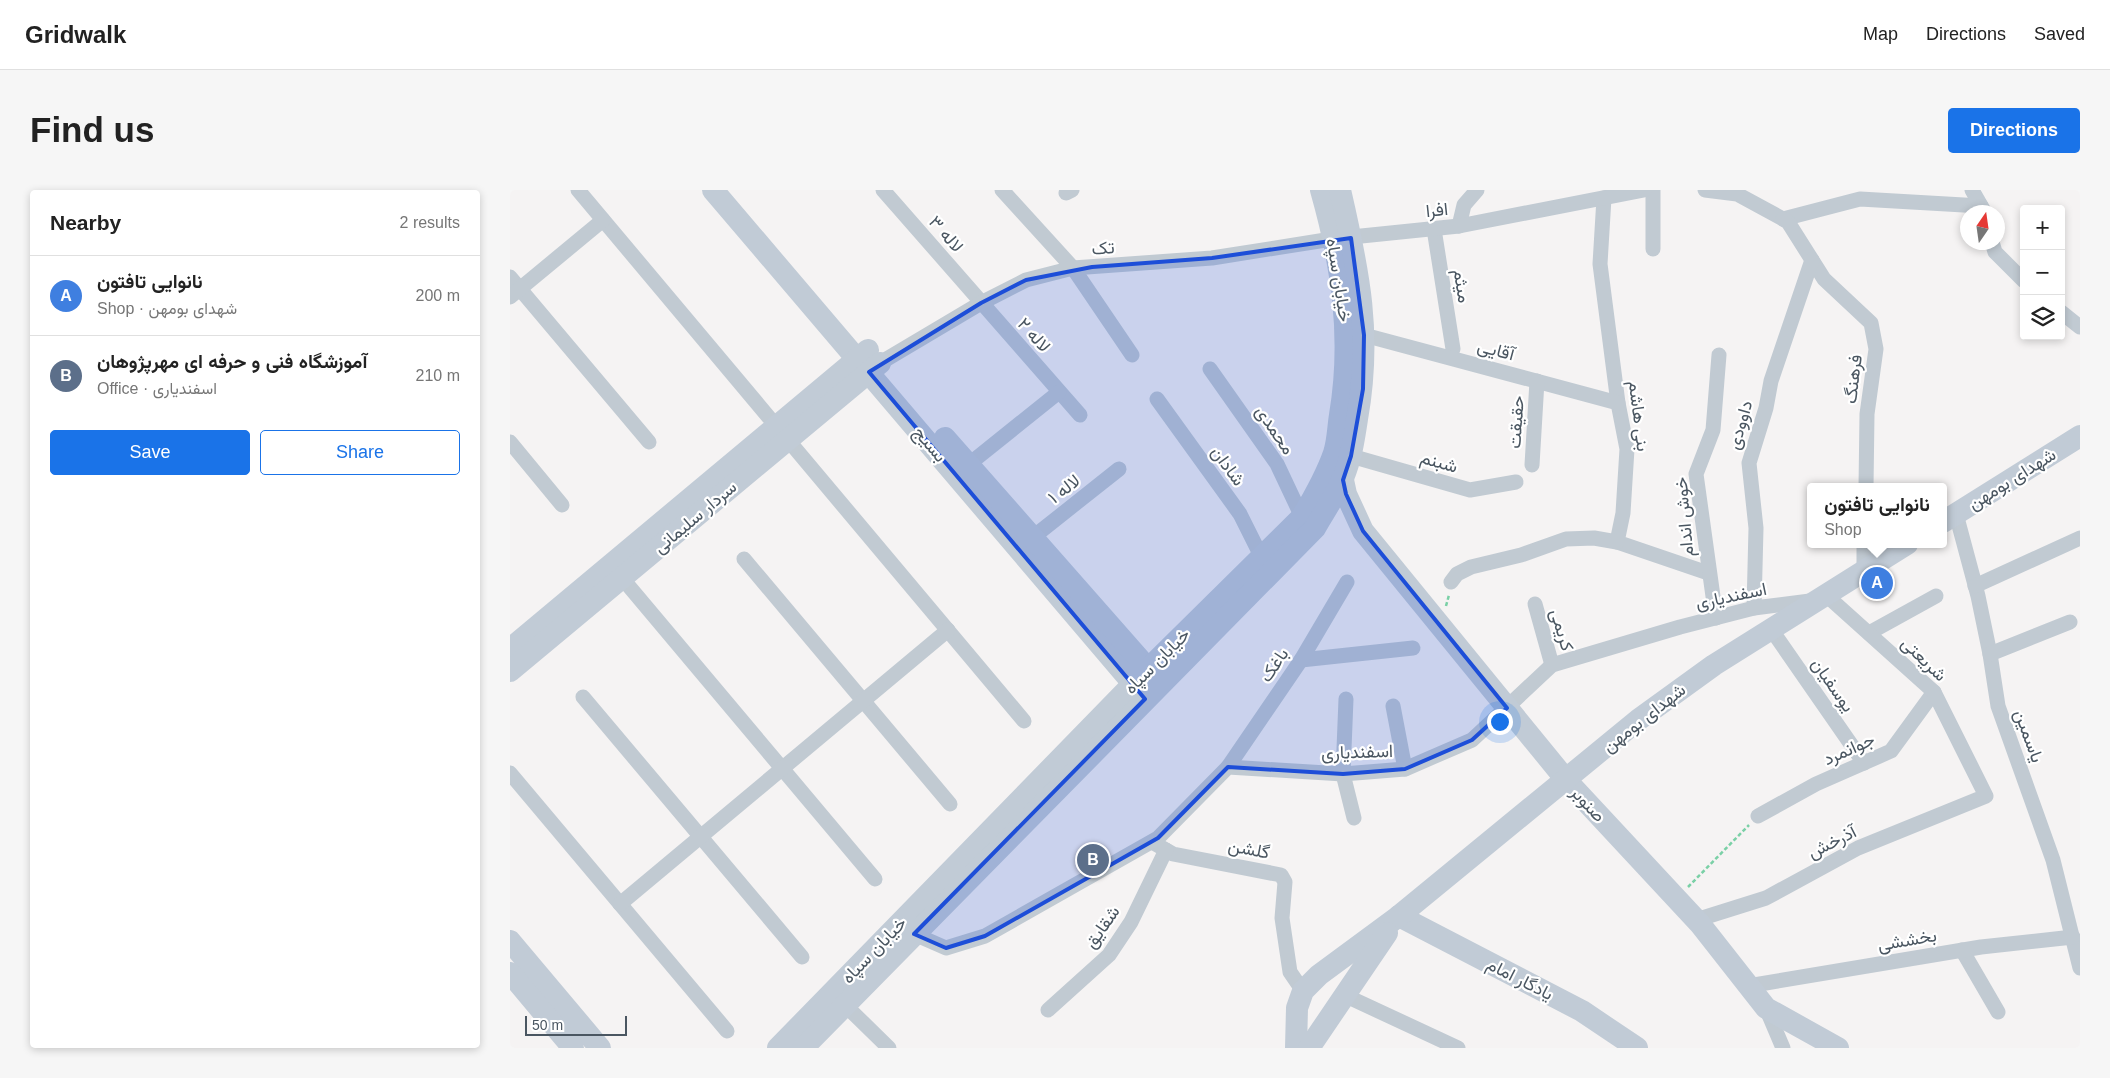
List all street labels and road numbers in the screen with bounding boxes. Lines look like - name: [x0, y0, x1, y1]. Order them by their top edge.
- street label: افرا: [1425, 199, 1449, 222]
- street label: لاله ۳: [925, 212, 967, 256]
- street label: تک: [1091, 237, 1115, 259]
- street label: خیابان سپاه: [1321, 237, 1355, 324]
- street label: میثم: [1447, 268, 1475, 305]
- street label: لاله ۲: [1013, 314, 1055, 356]
- street label: آقایی: [1475, 335, 1518, 366]
- street label: فرهنگ: [1840, 353, 1867, 405]
- street label: بنی هاشم: [1623, 380, 1653, 453]
- street label: حقیقت: [1504, 395, 1528, 449]
- street label: داوودی: [1723, 398, 1757, 452]
- street label: محمدی: [1251, 402, 1299, 459]
- street label: بسیج: [908, 422, 951, 467]
- street label: شادان: [1207, 442, 1249, 490]
- street label: شهدای بومهن: [1965, 444, 2060, 515]
- street label: شبنم: [1417, 447, 1460, 479]
- street label: لاله ۱: [1044, 470, 1084, 508]
- street label: خوش اندام: [1671, 476, 1699, 558]
- street label: سردار سلیمانی: [650, 477, 741, 558]
- street label: اسفندیاری: [1694, 579, 1769, 614]
- street label: کریمی: [1546, 607, 1578, 654]
- street label: خیابان سپاه: [1120, 624, 1195, 699]
- street label: شریعتی: [1897, 633, 1951, 686]
- street label: باغک: [1256, 644, 1292, 686]
- street label: یوسفیان: [1806, 654, 1859, 716]
- street label: شهدای بومهن: [1599, 680, 1690, 757]
- street label: یاسمین: [2009, 707, 2048, 766]
- street label: جوانمرد: [1820, 729, 1878, 770]
- street label: اسفندیاری: [1321, 741, 1393, 764]
- street label: صنوبر: [1565, 781, 1609, 827]
- street label: آذرخش: [1804, 820, 1862, 864]
- street label: گلشن: [1226, 835, 1271, 864]
- street label: شقایق: [1080, 902, 1125, 953]
- street label: خیابان سپاه: [838, 913, 912, 989]
- street label: بخششی: [1876, 925, 1938, 956]
- street label: یادگار امام: [1483, 954, 1557, 1006]

